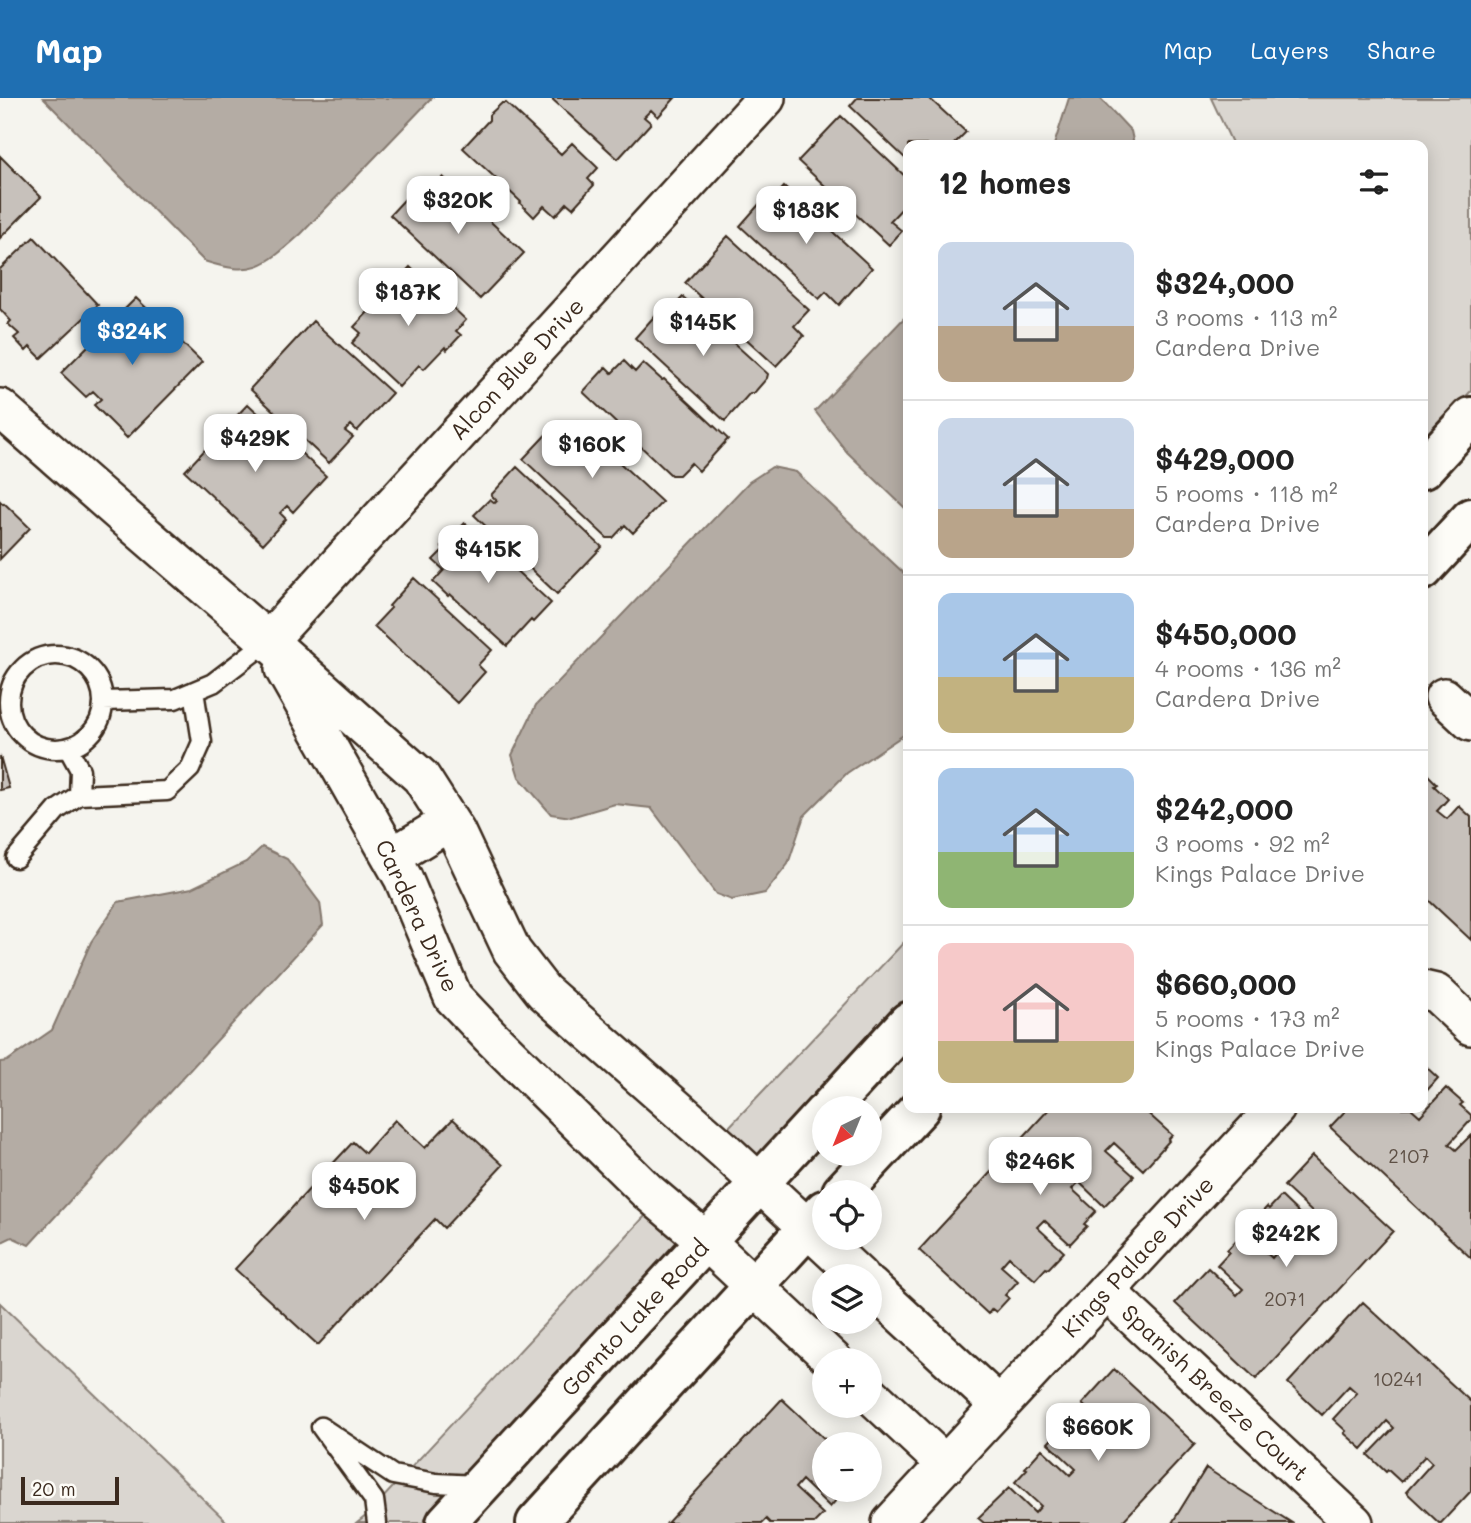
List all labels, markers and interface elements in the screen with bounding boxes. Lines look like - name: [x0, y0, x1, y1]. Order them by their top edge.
- text: Map: [35, 28, 103, 71]
- text: Map: [1164, 34, 1212, 65]
- text: Layers: [1250, 34, 1329, 65]
- text: Share: [1367, 34, 1436, 65]
- text: 12 homes: [938, 162, 1071, 202]
- icon: filters: [1355, 163, 1393, 201]
- pin: $320K: [409, 176, 507, 236]
- text: $320K: [423, 184, 493, 214]
- pin: $183K: [757, 186, 855, 246]
- text: $183K: [772, 194, 840, 224]
- text: $324,000: [1155, 262, 1294, 302]
- pin: $187K: [359, 268, 457, 328]
- icon: home: [994, 270, 1078, 354]
- text: $187K: [375, 276, 441, 306]
- street label: Alcon Blue Drive: [443, 291, 590, 446]
- pin: $145K: [654, 299, 752, 358]
- text: 3 rooms · 113 m²: [1155, 302, 1337, 332]
- text: $145K: [669, 306, 737, 336]
- pin: $324K: [83, 308, 181, 367]
- text: $324K: [97, 315, 167, 345]
- text: Cardera Drive: [1155, 332, 1320, 362]
- pin: $429K: [206, 414, 304, 474]
- pin: $160K: [543, 420, 641, 480]
- text: $429K: [220, 422, 290, 452]
- text: $160K: [558, 428, 626, 458]
- text: $429,000: [1155, 438, 1294, 478]
- icon: home: [994, 446, 1078, 530]
- text: 5 rooms · 118 m²: [1155, 478, 1338, 508]
- text: Cardera Drive: [1155, 508, 1320, 538]
- pin: $415K: [439, 526, 537, 585]
- text: $415K: [454, 533, 522, 563]
- text: $450,000: [1155, 613, 1296, 653]
- icon: home: [994, 621, 1078, 705]
- text: 4 rooms · 136 m²: [1155, 653, 1341, 683]
- text: Cardera Drive: [1155, 683, 1320, 713]
- text: $242,000: [1155, 788, 1293, 828]
- icon: home: [994, 796, 1078, 880]
- text: 3 rooms · 92 m²: [1155, 828, 1330, 858]
- street label: Cardera Drive: [369, 834, 466, 997]
- text: Kings Palace Drive: [1155, 858, 1365, 888]
- text: $660,000: [1155, 963, 1296, 1003]
- icon: home: [994, 971, 1078, 1055]
- text: 5 rooms · 173 m²: [1155, 1003, 1340, 1033]
- text: Kings Palace Drive: [1155, 1033, 1365, 1063]
- north arrow: [812, 1096, 882, 1166]
- map controls: [812, 1096, 882, 1502]
- pin: $246K: [991, 1138, 1089, 1197]
- house number: 2107: [1388, 1143, 1430, 1168]
- text: $246K: [1005, 1145, 1075, 1175]
- pin: $450K: [315, 1162, 413, 1222]
- street label: Kings Palace Drive: [1055, 1169, 1220, 1343]
- text: $450K: [328, 1170, 400, 1200]
- button: locate: [812, 1180, 882, 1250]
- pin: $242K: [1237, 1210, 1335, 1269]
- text: $242K: [1251, 1217, 1321, 1247]
- street label: Gornto Lake Road: [554, 1233, 715, 1402]
- button: layers: [812, 1264, 882, 1334]
- house number: 2071: [1264, 1286, 1306, 1311]
- street label: Spanish Breeze Court: [1116, 1297, 1316, 1487]
- button: +: [812, 1348, 882, 1418]
- house number: 10241: [1373, 1366, 1423, 1391]
- pin: $660K: [1049, 1404, 1147, 1463]
- text: $660K: [1062, 1411, 1134, 1441]
- button: −: [812, 1432, 882, 1502]
- scale bar: [21, 1474, 119, 1506]
- text: 20 m: [32, 1476, 76, 1501]

